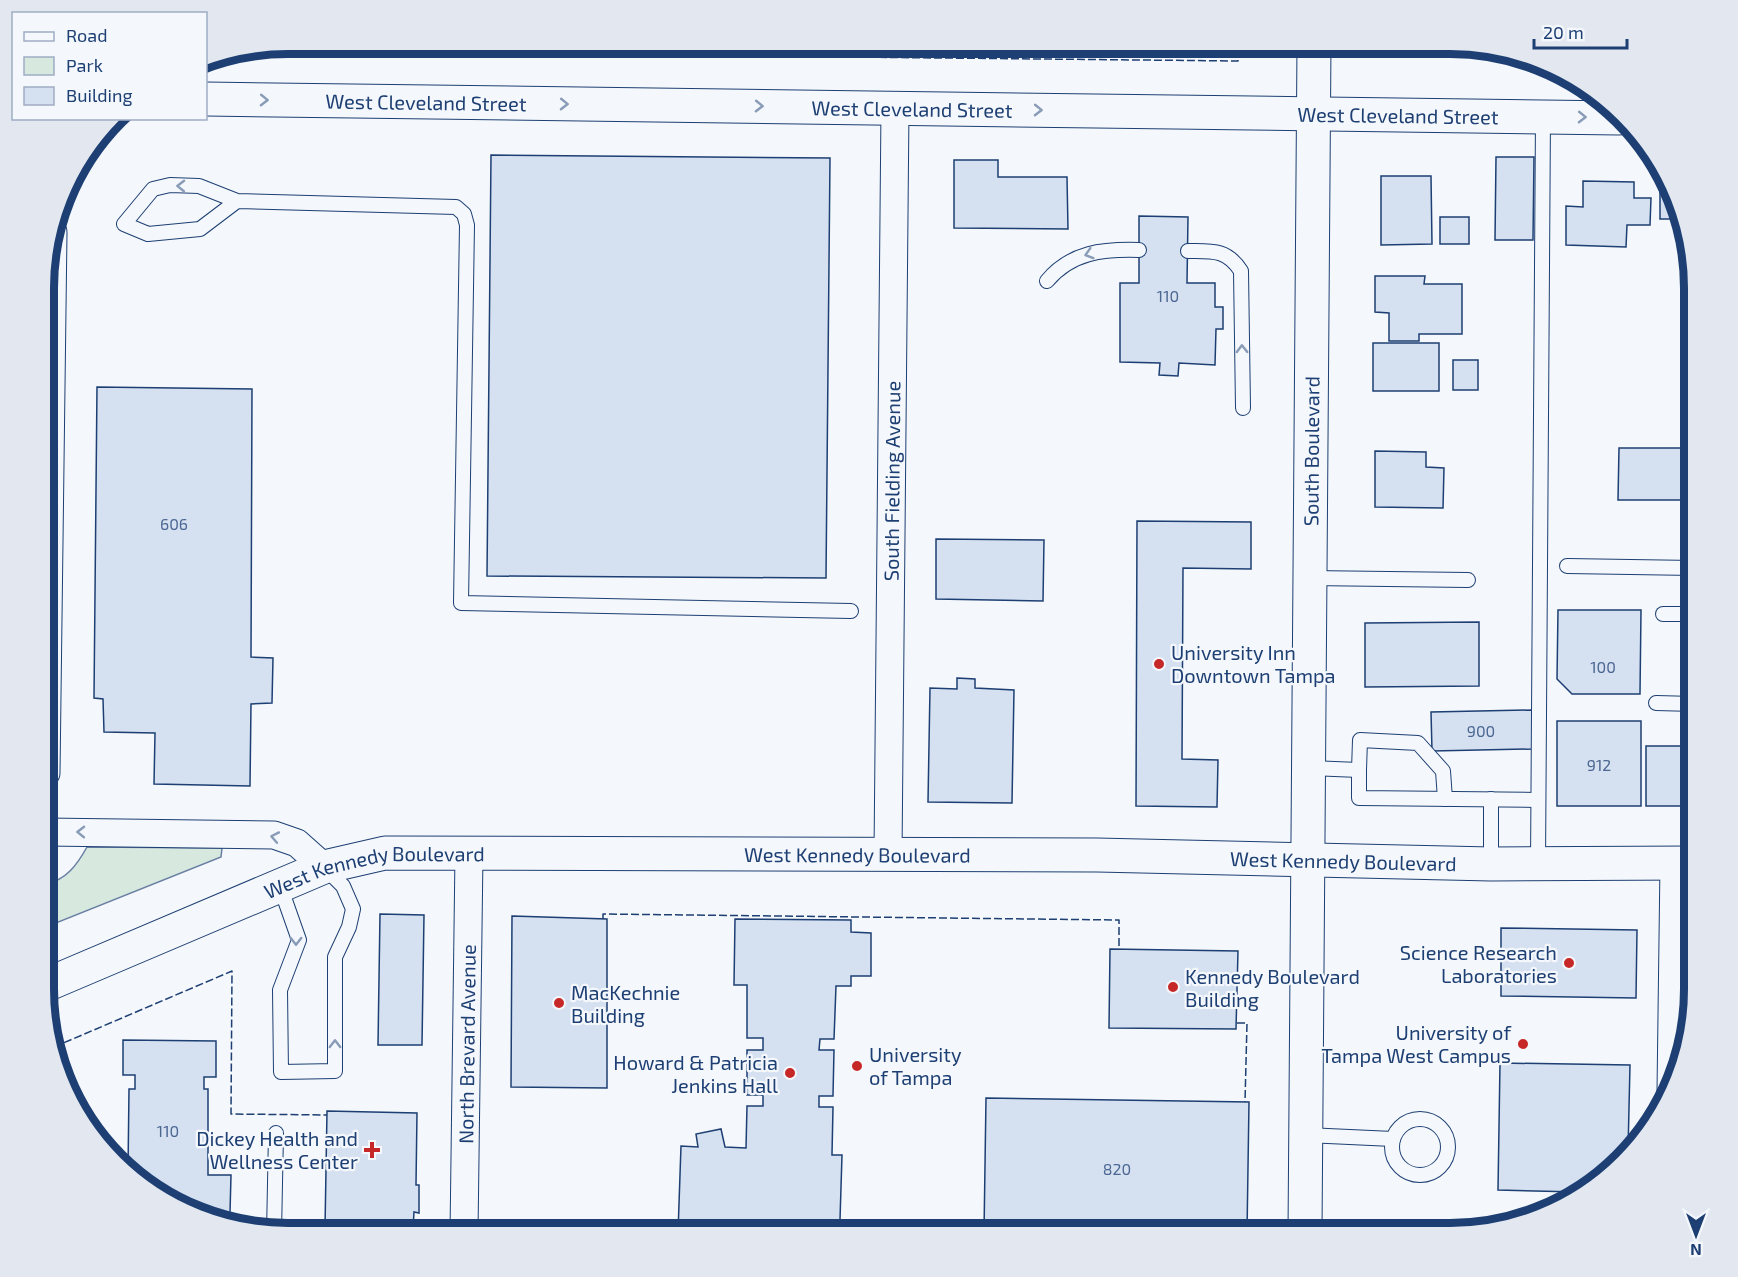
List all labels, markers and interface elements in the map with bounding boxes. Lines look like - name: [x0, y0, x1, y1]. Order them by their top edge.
- legend: [12, 12, 207, 120]
- scale bar: [1534, 12, 1627, 50]
- text: 20 m: [1543, 21, 1584, 43]
- text: Road: [66, 24, 107, 46]
- text: Park: [66, 54, 103, 76]
- text: Building: [66, 84, 133, 106]
- street label: West Cleveland Street: [325, 89, 527, 115]
- one-way arrow: [259, 94, 268, 106]
- street label: West Cleveland Street: [811, 95, 1013, 122]
- one-way arrow: [559, 98, 568, 110]
- one-way arrow: [754, 100, 763, 112]
- street label: West Cleveland Street: [1297, 102, 1499, 128]
- one-way arrow: [1033, 104, 1042, 116]
- one-way arrow: [1578, 111, 1587, 123]
- one-way arrow: [177, 179, 186, 192]
- one-way arrow: [1084, 247, 1095, 259]
- house number: 110: [1157, 286, 1179, 305]
- one-way arrow: [1236, 345, 1248, 354]
- street label: South Boulevard: [1298, 376, 1323, 526]
- street label: South Fielding Avenue: [879, 381, 904, 581]
- house number: 606: [160, 514, 188, 533]
- place label: University Inn Downtown Tampa: [1171, 640, 1336, 687]
- marker: University Inn Downtown Tampa: [1152, 657, 1166, 671]
- house number: 100: [1590, 657, 1616, 676]
- house number: 900: [1467, 721, 1495, 740]
- house number: 912: [1587, 755, 1611, 774]
- one-way arrow: [76, 826, 85, 838]
- one-way arrow: [270, 831, 280, 844]
- street label: West Kennedy Boulevard: [260, 841, 485, 903]
- street label: West Kennedy Boulevard: [744, 842, 971, 867]
- street label: West Kennedy Boulevard: [1230, 846, 1457, 875]
- one-way arrow: [290, 937, 302, 946]
- place label: Science Research Laboratories: [1400, 940, 1557, 987]
- street label: North Brevard Avenue: [453, 944, 480, 1144]
- marker: Science Research Laboratories: [1562, 956, 1576, 970]
- place label: Kennedy Boulevard Building: [1185, 964, 1360, 1011]
- place label: MacKechnie Building: [571, 980, 680, 1027]
- marker: Kennedy Boulevard Building: [1166, 980, 1180, 994]
- marker: MacKechnie Building: [552, 996, 566, 1010]
- place label: University of Tampa West Campus: [1321, 1020, 1511, 1067]
- marker: University of Tampa West Campus: [1516, 1037, 1530, 1051]
- one-way arrow: [329, 1040, 341, 1049]
- place label: University of Tampa: [869, 1042, 962, 1089]
- place label: Howard & Patricia Jenkins Hall: [613, 1050, 778, 1097]
- marker: University of Tampa: [850, 1059, 864, 1073]
- marker: Howard & Patricia Jenkins Hall: [783, 1066, 797, 1080]
- house number: 110: [157, 1121, 179, 1140]
- place label: Dickey Health and Wellness Center: [196, 1126, 358, 1173]
- marker: Dickey Health and Wellness Center: [363, 1141, 381, 1159]
- house number: 820: [1103, 1159, 1131, 1178]
- north arrow: [1666, 1205, 1726, 1265]
- text: N: [1690, 1241, 1702, 1260]

